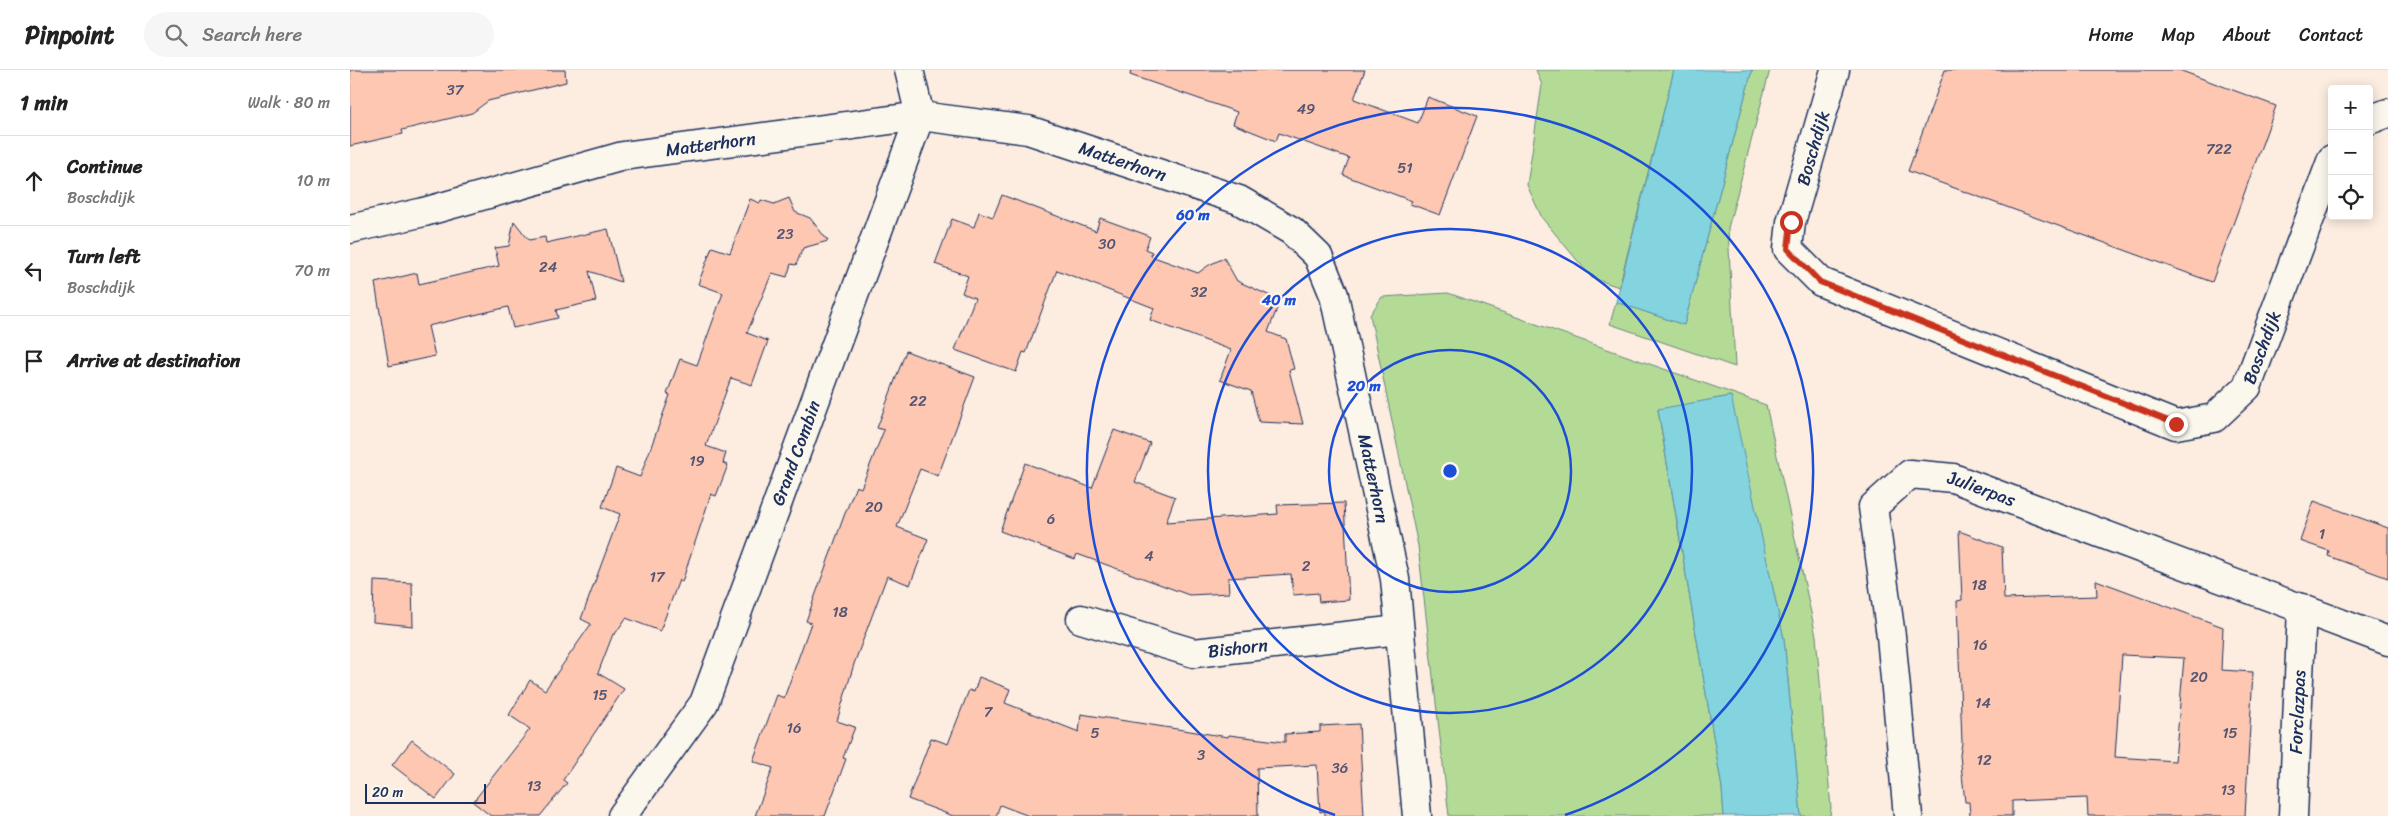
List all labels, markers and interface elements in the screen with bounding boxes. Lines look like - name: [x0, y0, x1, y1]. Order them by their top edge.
- search box: [144, 12, 494, 57]
- text: Pinpoint: [25, 14, 114, 56]
- text: Search here: [202, 18, 302, 51]
- text: Home: [2089, 19, 2134, 51]
- text: Map: [2162, 19, 2195, 51]
- text: About: [2223, 19, 2271, 51]
- text: Contact: [2299, 19, 2363, 51]
- icon: search: [162, 21, 190, 49]
- house number: 37: [447, 77, 465, 103]
- text: 1 min: [20, 84, 68, 122]
- map controls: [2328, 85, 2373, 220]
- button: +: [2328, 85, 2373, 130]
- text: Walk · 80 m: [248, 88, 330, 117]
- house number: 49: [1297, 96, 1315, 122]
- street label: Boschdijk: [1787, 107, 1839, 189]
- street label: Matterhorn: [663, 122, 758, 166]
- button: −: [2328, 130, 2373, 175]
- street label: Matterhorn: [1075, 132, 1171, 191]
- house number: 722: [2206, 136, 2232, 162]
- text: Continue: [67, 150, 143, 183]
- house number: 51: [1397, 155, 1413, 181]
- text: 10 m: [297, 166, 330, 195]
- icon: ahead: [20, 167, 48, 195]
- button: locate: [2328, 175, 2373, 220]
- text: Boschdijk: [67, 183, 136, 212]
- text: 60 m: [1175, 202, 1210, 228]
- route start: [1780, 211, 1803, 234]
- house number: 23: [777, 221, 793, 247]
- house number: 30: [1098, 231, 1116, 257]
- text: Turn left: [67, 240, 140, 273]
- house number: 24: [539, 254, 557, 280]
- text: 70 m: [294, 256, 330, 285]
- icon: left: [20, 257, 48, 285]
- text: Boschdijk: [67, 273, 136, 302]
- house number: 32: [1191, 279, 1208, 305]
- text: 40 m: [1261, 287, 1297, 313]
- street label: Boschdijk: [2233, 306, 2290, 389]
- text: Arrive at destination: [67, 344, 240, 377]
- icon: arrive: [20, 347, 48, 375]
- text: 20 m: [1346, 373, 1381, 399]
- house number: 22: [909, 388, 927, 414]
- street label: Grand Combin: [762, 396, 830, 510]
- route end: [2165, 413, 2188, 436]
- street label: Matterhorn: [1348, 431, 1399, 527]
- house number: 19: [689, 448, 705, 474]
- street label: Julierpas: [1945, 461, 2021, 516]
- centre of rings: [1441, 462, 1459, 480]
- house number: 20: [865, 494, 883, 520]
- house number: 6: [1047, 506, 1055, 532]
- house number: 1: [2319, 521, 2325, 547]
- house number: 4: [1144, 543, 1154, 569]
- house number: 2: [1302, 553, 1311, 579]
- house number: 17: [649, 564, 666, 590]
- house number: 18: [1971, 572, 1987, 598]
- house number: 18: [832, 599, 848, 625]
- street label: Bishorn: [1206, 629, 1270, 667]
- house number: 16: [1973, 632, 1987, 658]
- house number: 20: [2190, 664, 2208, 690]
- street label: Forclazpas: [2280, 669, 2315, 755]
- house number: 15: [592, 682, 608, 708]
- house number: 14: [1975, 690, 1991, 716]
- house number: 7: [984, 699, 994, 725]
- house number: 16: [787, 715, 801, 741]
- house number: 5: [1090, 720, 1100, 746]
- house number: 15: [2222, 720, 2238, 746]
- house number: 3: [1197, 742, 1205, 768]
- house number: 12: [1976, 747, 1992, 773]
- house number: 36: [1332, 755, 1348, 781]
- house number: 13: [527, 773, 541, 799]
- house number: 13: [2221, 777, 2235, 803]
- text: 20 m: [372, 780, 403, 805]
- scale bar: [365, 781, 486, 804]

